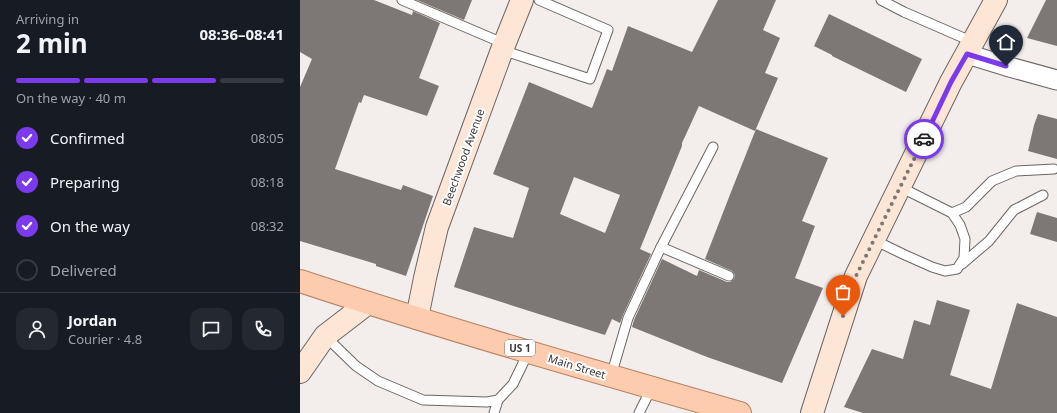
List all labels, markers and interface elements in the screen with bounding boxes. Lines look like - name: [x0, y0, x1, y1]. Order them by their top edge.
- text: Arriving in: [16, 10, 79, 28]
- text: 08:36–08:41: [199, 24, 284, 44]
- text: 2 min: [16, 25, 88, 61]
- pin: [989, 25, 1023, 66]
- icon: home: [995, 31, 1017, 53]
- text: On the way · 40 m: [16, 89, 126, 107]
- street label: Beechwood Avenue: [439, 107, 487, 207]
- courier: [904, 119, 944, 159]
- icon: check: [16, 127, 38, 149]
- text: Confirmed: [50, 128, 125, 148]
- icon: car: [913, 128, 935, 150]
- text: 08:05: [251, 129, 284, 147]
- icon: check: [16, 171, 38, 193]
- text: Preparing: [50, 172, 120, 192]
- text: 08:18: [251, 173, 284, 191]
- icon: check: [16, 215, 38, 237]
- text: On the way: [50, 216, 130, 236]
- text: 08:32: [251, 217, 284, 235]
- text: Delivered: [50, 260, 117, 280]
- pin: [826, 275, 860, 316]
- icon: bag: [832, 281, 854, 303]
- button: person: [16, 308, 58, 350]
- button: chat: [190, 308, 232, 350]
- button: phone: [242, 308, 284, 350]
- text: Jordan: [68, 310, 117, 330]
- text: Courier · 4.8: [68, 330, 142, 348]
- road number: US 1: [505, 340, 535, 356]
- street label: Main Street: [546, 350, 608, 382]

